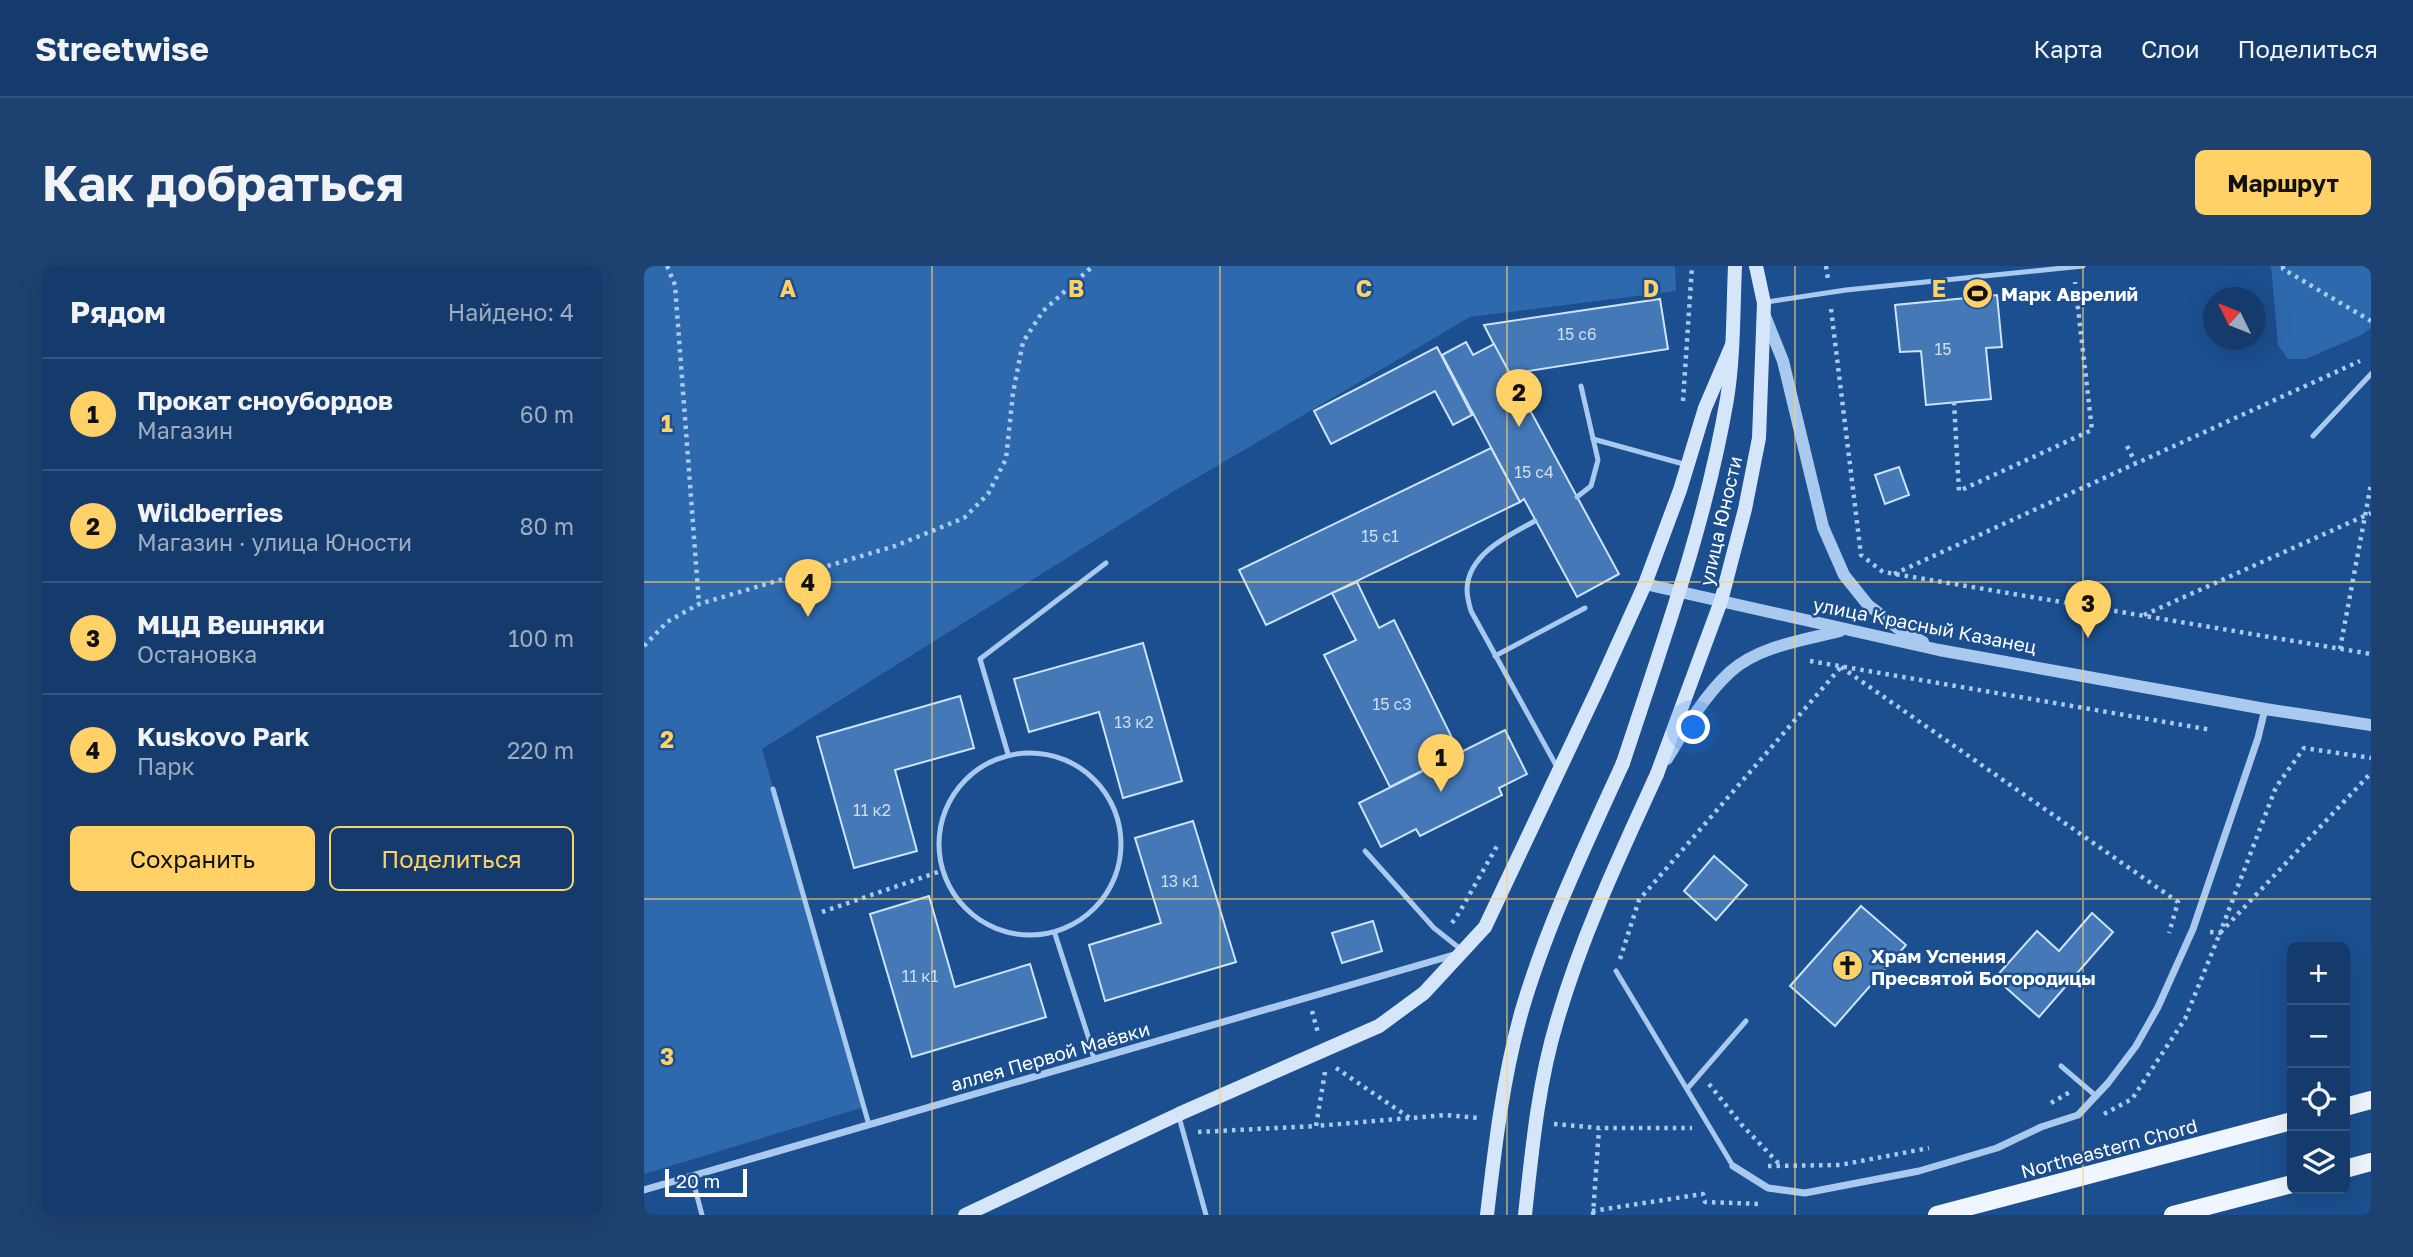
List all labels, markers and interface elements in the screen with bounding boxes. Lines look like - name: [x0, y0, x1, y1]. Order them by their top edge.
- text: Streetwise: [35, 29, 209, 68]
- text: Карта: [2033, 34, 2103, 63]
- text: Слои: [2141, 34, 2200, 63]
- text: Поделиться: [2238, 34, 2378, 63]
- button: Маршрут: [2195, 150, 2371, 215]
- text: Как добраться: [42, 153, 404, 212]
- text: A: [780, 274, 797, 302]
- text: B: [1068, 274, 1084, 302]
- text: C: [1356, 274, 1372, 302]
- text: D: [1643, 274, 1659, 302]
- text: E: [1932, 274, 1946, 302]
- sports icon: Марк Аврелий: [1961, 276, 1995, 310]
- place label: Марк Аврелий: [2001, 282, 2138, 305]
- north arrow: [2203, 287, 2266, 350]
- text: Рядом: [70, 294, 166, 330]
- text: Найдено: 4: [448, 298, 574, 326]
- house number: 15 с6: [1557, 324, 1597, 344]
- house number: 15: [1934, 339, 1952, 359]
- pin: 2: [1496, 369, 1542, 427]
- text: Прокат сноубордов: [137, 385, 393, 416]
- text: 1: [87, 400, 99, 428]
- text: 60 m: [520, 400, 574, 428]
- text: 1: [661, 409, 673, 437]
- text: Магазин: [137, 416, 233, 444]
- street label: улица Юности: [1694, 454, 1746, 588]
- house number: 15 с4: [1514, 462, 1554, 482]
- text: Wildberries: [137, 497, 283, 528]
- text: 2: [86, 512, 100, 540]
- text: 80 m: [520, 512, 574, 540]
- house number: 15 с1: [1361, 526, 1399, 546]
- text: Магазин · улица Юности: [137, 528, 412, 556]
- pin: 4: [785, 559, 831, 617]
- pin: 3: [2065, 580, 2111, 638]
- street label: улица Красный Казанец: [1811, 592, 2039, 658]
- text: МЦД Вешняки: [137, 609, 325, 640]
- text: 3: [86, 624, 100, 652]
- text: 100 m: [508, 624, 574, 652]
- text: Остановка: [137, 640, 257, 668]
- house number: 15 с3: [1372, 694, 1412, 714]
- your location: [1676, 710, 1710, 744]
- house number: 13 к2: [1114, 712, 1154, 732]
- text: Kuskovo Park: [137, 721, 310, 752]
- text: 2: [660, 725, 674, 753]
- pin: 1: [1418, 734, 1464, 792]
- text: 4: [86, 736, 100, 764]
- text: 220 m: [507, 736, 574, 764]
- text: Парк: [137, 752, 195, 780]
- house number: 11 к2: [853, 800, 891, 820]
- button: Сохранить: [70, 826, 315, 891]
- button: Поделиться: [329, 826, 574, 891]
- house number: 13 к1: [1161, 871, 1199, 891]
- map controls: [2287, 942, 2350, 1194]
- button: +: [2287, 942, 2350, 1005]
- place label: Храм Успения Пресвятой Богородицы: [1871, 944, 2096, 989]
- church icon: Храм Успения Пресвятой Богородицы: [1831, 949, 1865, 983]
- house number: 11 к1: [902, 966, 938, 986]
- button: −: [2287, 1005, 2350, 1068]
- street label: аллея Первой Маёвки: [948, 1017, 1152, 1095]
- text: 3: [660, 1042, 674, 1070]
- button: locate: [2287, 1068, 2350, 1131]
- street label: Northeastern Chord: [2018, 1113, 2200, 1183]
- button: layers: [2287, 1131, 2350, 1194]
- scale bar: [665, 1166, 747, 1198]
- text: 20 m: [676, 1169, 720, 1192]

